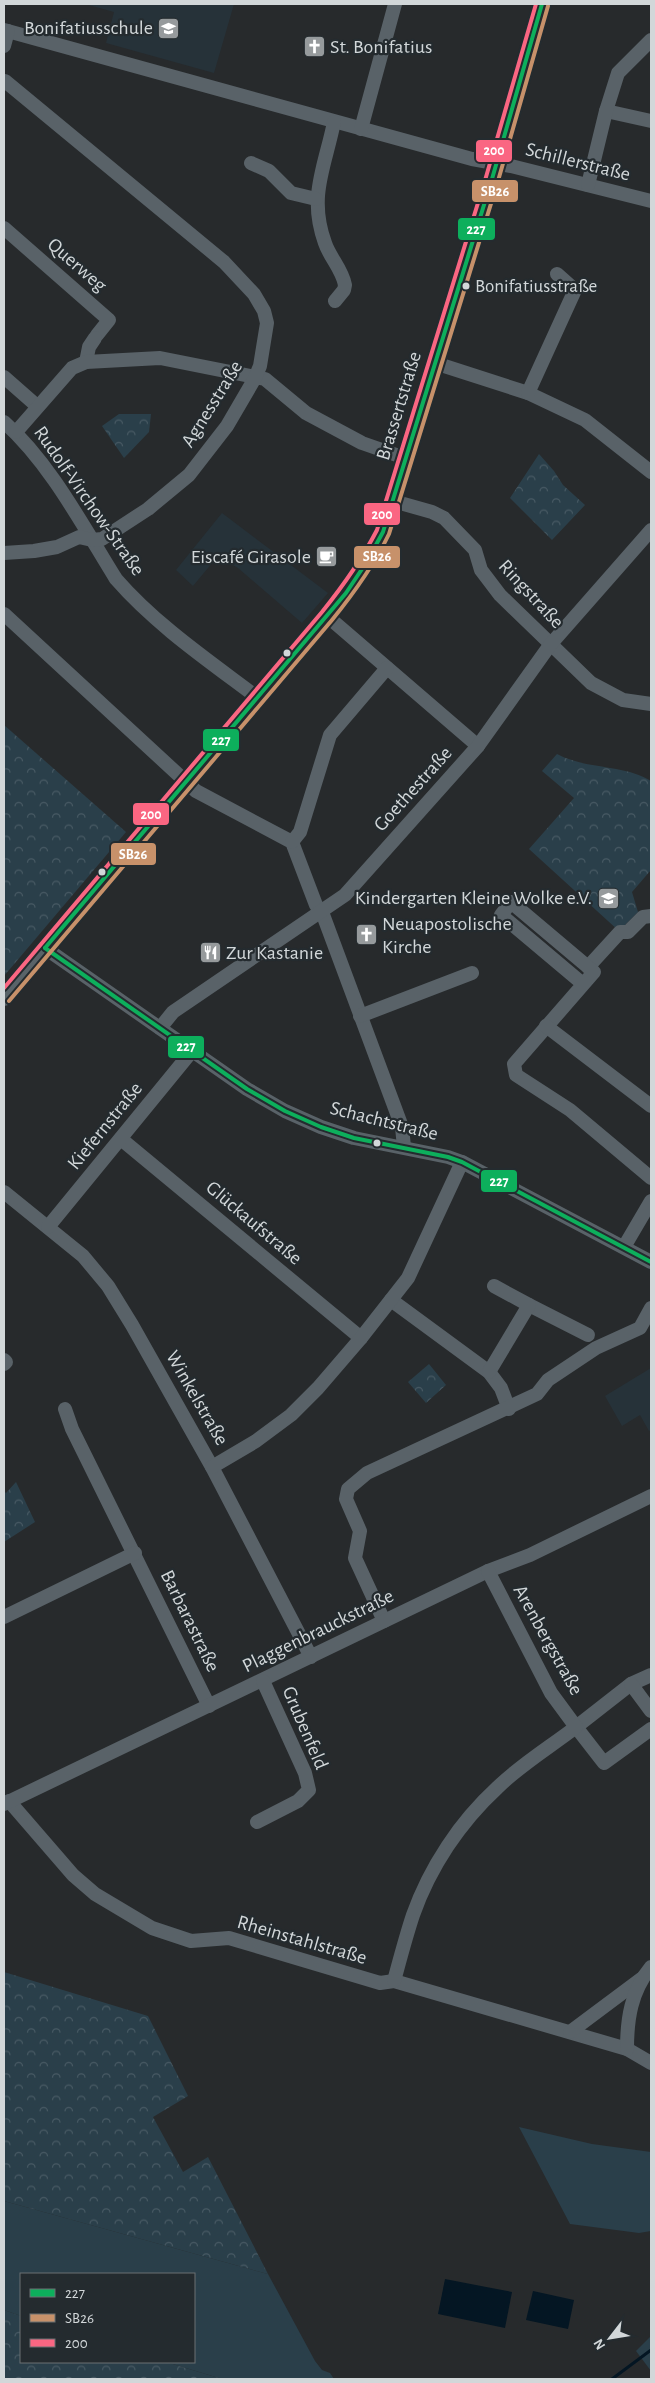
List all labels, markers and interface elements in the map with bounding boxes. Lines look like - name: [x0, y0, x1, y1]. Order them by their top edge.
- school or university icon: Bonifatiusschule: [157, 16, 181, 40]
- place label: Bonifatiusschule: [24, 18, 153, 38]
- church icon: St. Bonifatius: [302, 35, 326, 59]
- place label: St. Bonifatius: [330, 37, 432, 57]
- line badge: 200: [475, 139, 513, 163]
- street label: Schillerstraße: [524, 139, 632, 185]
- text: 200: [483, 144, 505, 158]
- line badge: SB26: [471, 179, 519, 203]
- text: SB26: [481, 185, 509, 199]
- line badge: 227: [457, 217, 496, 241]
- text: 227: [466, 223, 486, 237]
- street label: Querweg: [44, 234, 110, 296]
- place label: Bonifatiusstraße: [475, 277, 597, 296]
- marker: Bonifatiusstraße: [461, 281, 471, 291]
- street label: Brassertstraße: [373, 349, 425, 463]
- street label: Agnesstraße: [178, 357, 246, 451]
- street label: Rudolf-Virchow-Straße: [30, 423, 148, 579]
- line badge: 200: [363, 502, 401, 526]
- text: 200: [371, 508, 393, 522]
- cafe icon: Eiscafé Girasole: [315, 545, 339, 569]
- line badge: SB26: [353, 545, 401, 569]
- place label: Eiscafé Girasole: [191, 547, 311, 567]
- text: SB26: [363, 550, 391, 564]
- street label: Ringstraße: [494, 556, 568, 632]
- unlabelled marker: [282, 648, 292, 658]
- line badge: 227: [202, 728, 240, 752]
- text: 227: [211, 734, 231, 748]
- street label: Goethestraße: [370, 743, 456, 835]
- line badge: 200: [132, 802, 170, 826]
- text: 200: [140, 808, 162, 822]
- line badge: SB26: [110, 842, 157, 866]
- text: SB26: [119, 848, 147, 862]
- unlabelled marker: [97, 867, 107, 877]
- school or university icon: Kindergarten Kleine Wolke e.V.: [596, 886, 620, 910]
- place label: Kindergarten Kleine Wolke e.V.: [355, 888, 592, 908]
- place label: Neuapostolische Kirche: [382, 914, 512, 957]
- church icon: Neuapostolische Kirche: [354, 923, 378, 947]
- restaurant icon: Zur Kastanie: [198, 941, 222, 965]
- place label: Zur Kastanie: [226, 943, 323, 963]
- line badge: 227: [167, 1035, 205, 1059]
- text: 227: [176, 1040, 196, 1054]
- street label: Kiefernstraße: [64, 1078, 146, 1174]
- street label: Schachtstraße: [328, 1098, 440, 1144]
- unlabelled marker: [372, 1138, 382, 1148]
- line badge: 227: [480, 1169, 518, 1193]
- text: 227: [489, 1175, 509, 1189]
- street label: Glückaufstraße: [202, 1177, 306, 1269]
- street label: Winkelstraße: [162, 1347, 232, 1449]
- street label: Barbarastraße: [157, 1567, 223, 1675]
- street label: Arenbergstraße: [510, 1582, 586, 1698]
- street label: Plaggenbrauckstraße: [239, 1586, 397, 1676]
- street label: Grubenfeld: [279, 1684, 331, 1772]
- street label: Rheinstahlstraße: [235, 1912, 369, 1968]
- legend: [20, 2273, 195, 2363]
- text: 227: [65, 2286, 85, 2301]
- text: SB26: [65, 2311, 94, 2326]
- north arrow: [585, 2313, 635, 2363]
- text: 200: [65, 2336, 88, 2351]
- text: N: [591, 2336, 608, 2352]

